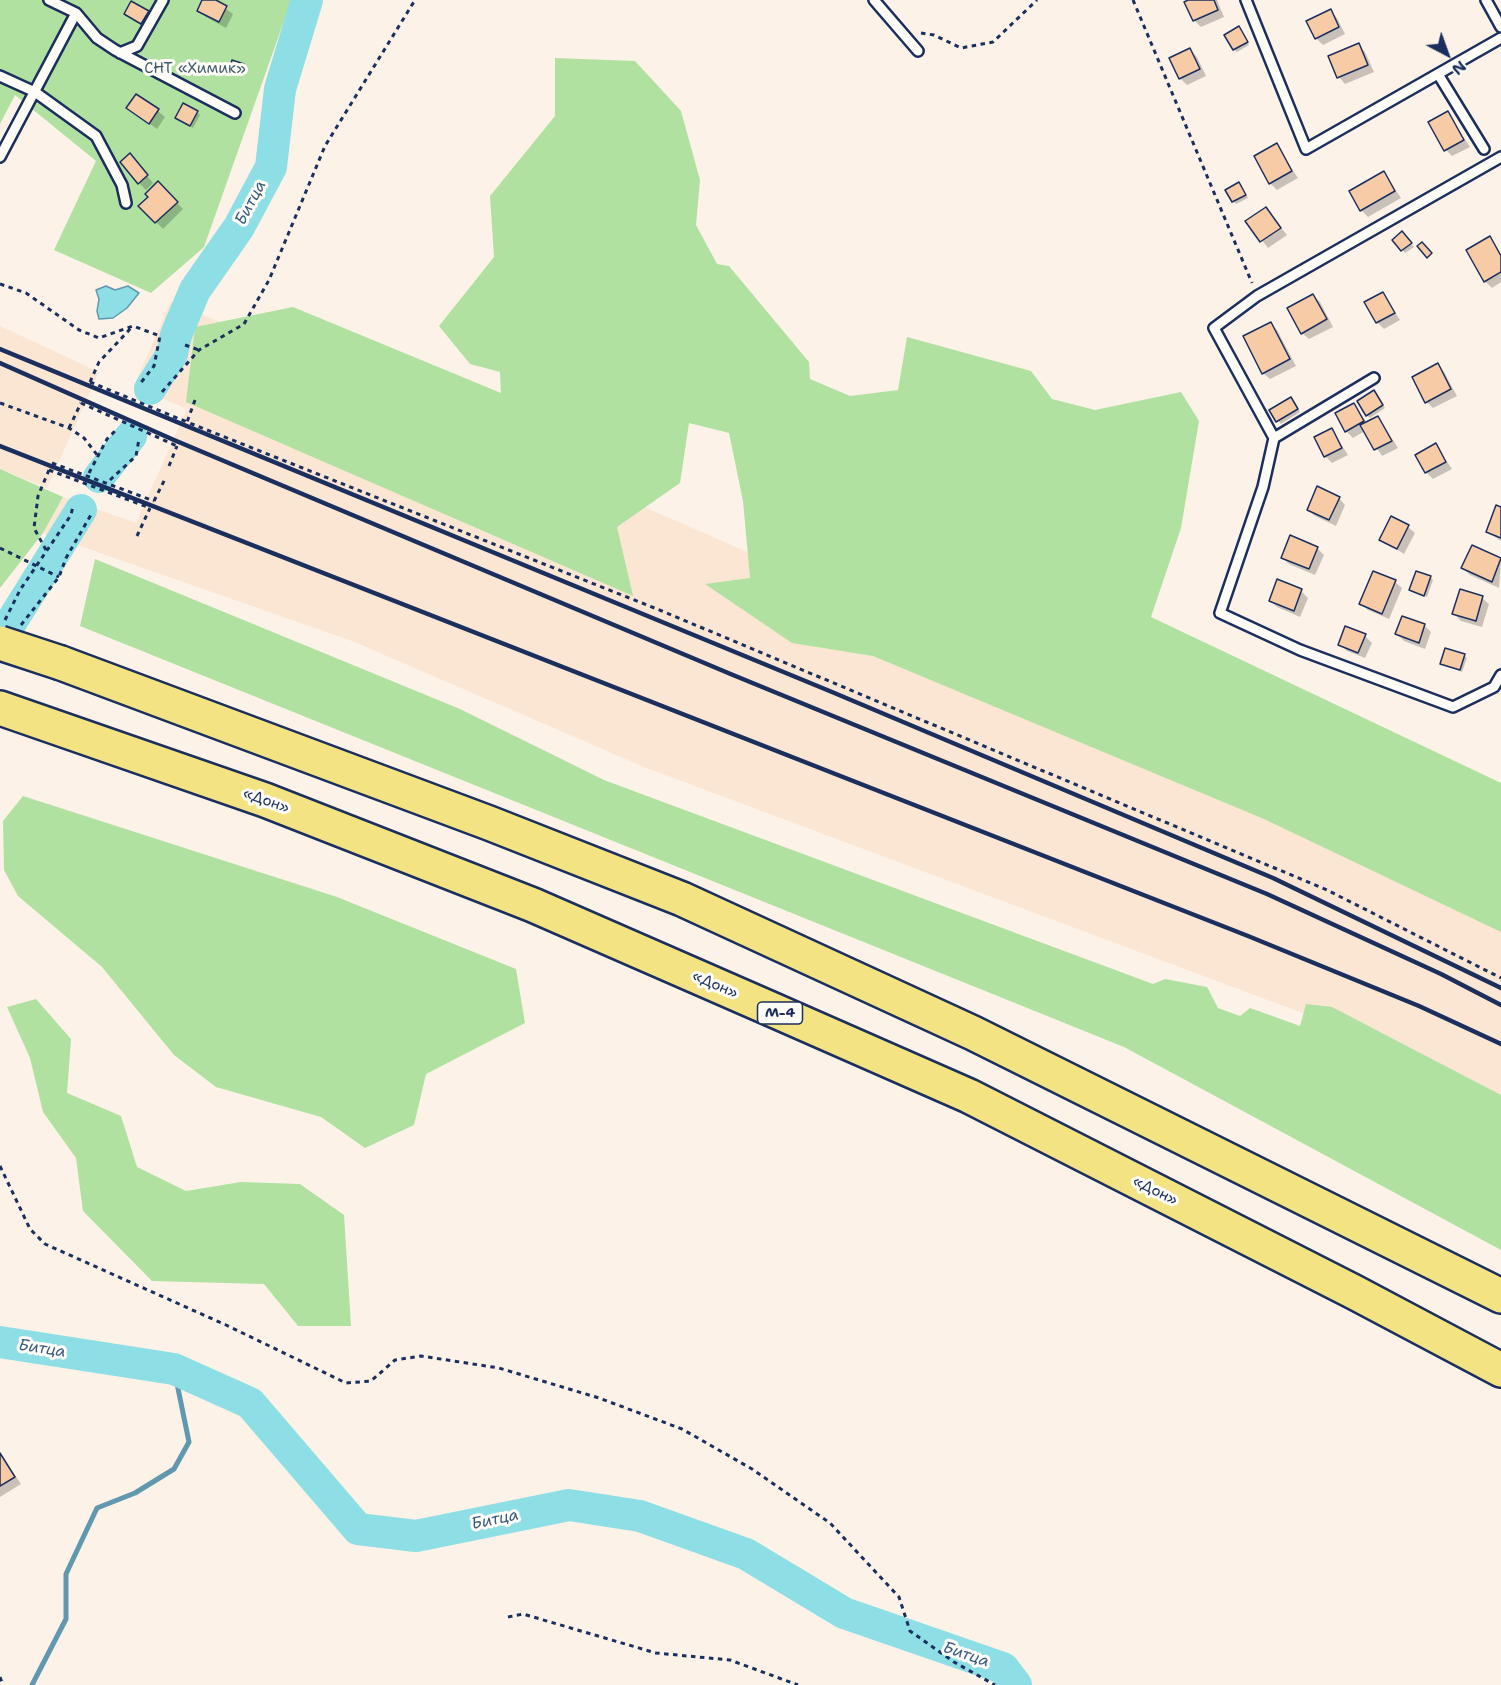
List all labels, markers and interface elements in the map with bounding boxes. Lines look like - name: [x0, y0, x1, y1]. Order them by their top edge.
- north arrow: [1417, 24, 1477, 84]
- text: N: [1447, 56, 1471, 80]
- park label: СНТ «Химик»: [144, 60, 246, 78]
- water label: Битца: [231, 177, 271, 229]
- street label: «Дон»: [240, 784, 292, 818]
- street label: «Дон»: [689, 967, 741, 1003]
- road number: М-4: [758, 1002, 802, 1024]
- street label: «Дон»: [1130, 1172, 1180, 1210]
- water label: Битца: [17, 1336, 67, 1362]
- water label: Битца: [470, 1506, 520, 1534]
- water label: Битца: [940, 1638, 992, 1672]

